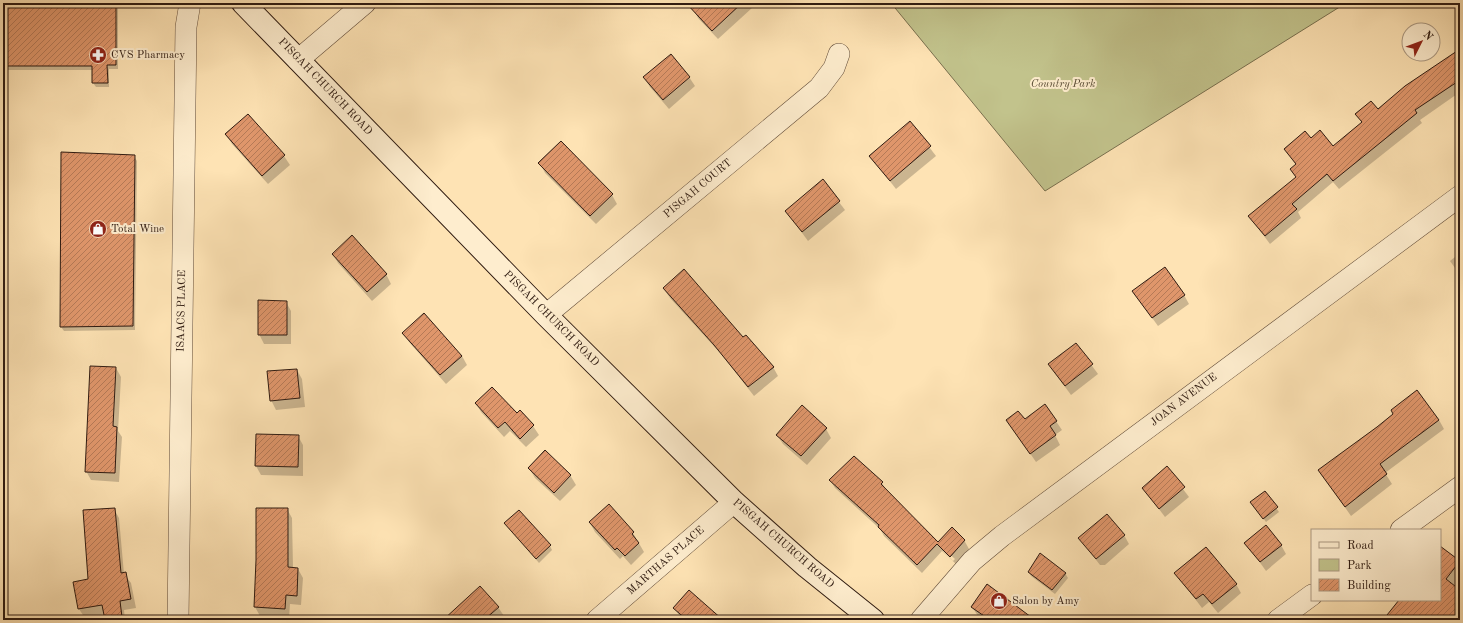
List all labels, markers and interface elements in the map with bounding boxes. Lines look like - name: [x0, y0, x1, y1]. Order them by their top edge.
- north arrow: [1401, 22, 1441, 62]
- text: N: [1420, 30, 1435, 44]
- street label: PISGAH CHURCH ROAD: [276, 36, 374, 138]
- pharmacy icon: CVS Pharmacy: [88, 45, 108, 65]
- place label: CVS Pharmacy: [111, 50, 185, 61]
- park label: Country Park: [1031, 79, 1096, 90]
- street label: PISGAH COURT: [662, 157, 734, 221]
- shop icon: Total Wine: [88, 219, 108, 239]
- place label: Total Wine: [111, 224, 164, 235]
- street label: PISGAH CHURCH ROAD: [501, 269, 601, 369]
- street label: ISAACS PLACE: [176, 270, 188, 352]
- street label: JOAN AVENUE: [1149, 371, 1219, 429]
- street label: PISGAH CHURCH ROAD: [730, 497, 836, 591]
- street label: MARTHAS PLACE: [625, 525, 707, 597]
- legend: [1311, 529, 1441, 601]
- text: Road: [1347, 540, 1374, 552]
- text: Park: [1347, 560, 1372, 572]
- text: Building: [1347, 580, 1391, 592]
- shop icon: Salon by Amy: [989, 591, 1009, 611]
- place label: Salon by Amy: [1012, 596, 1079, 607]

